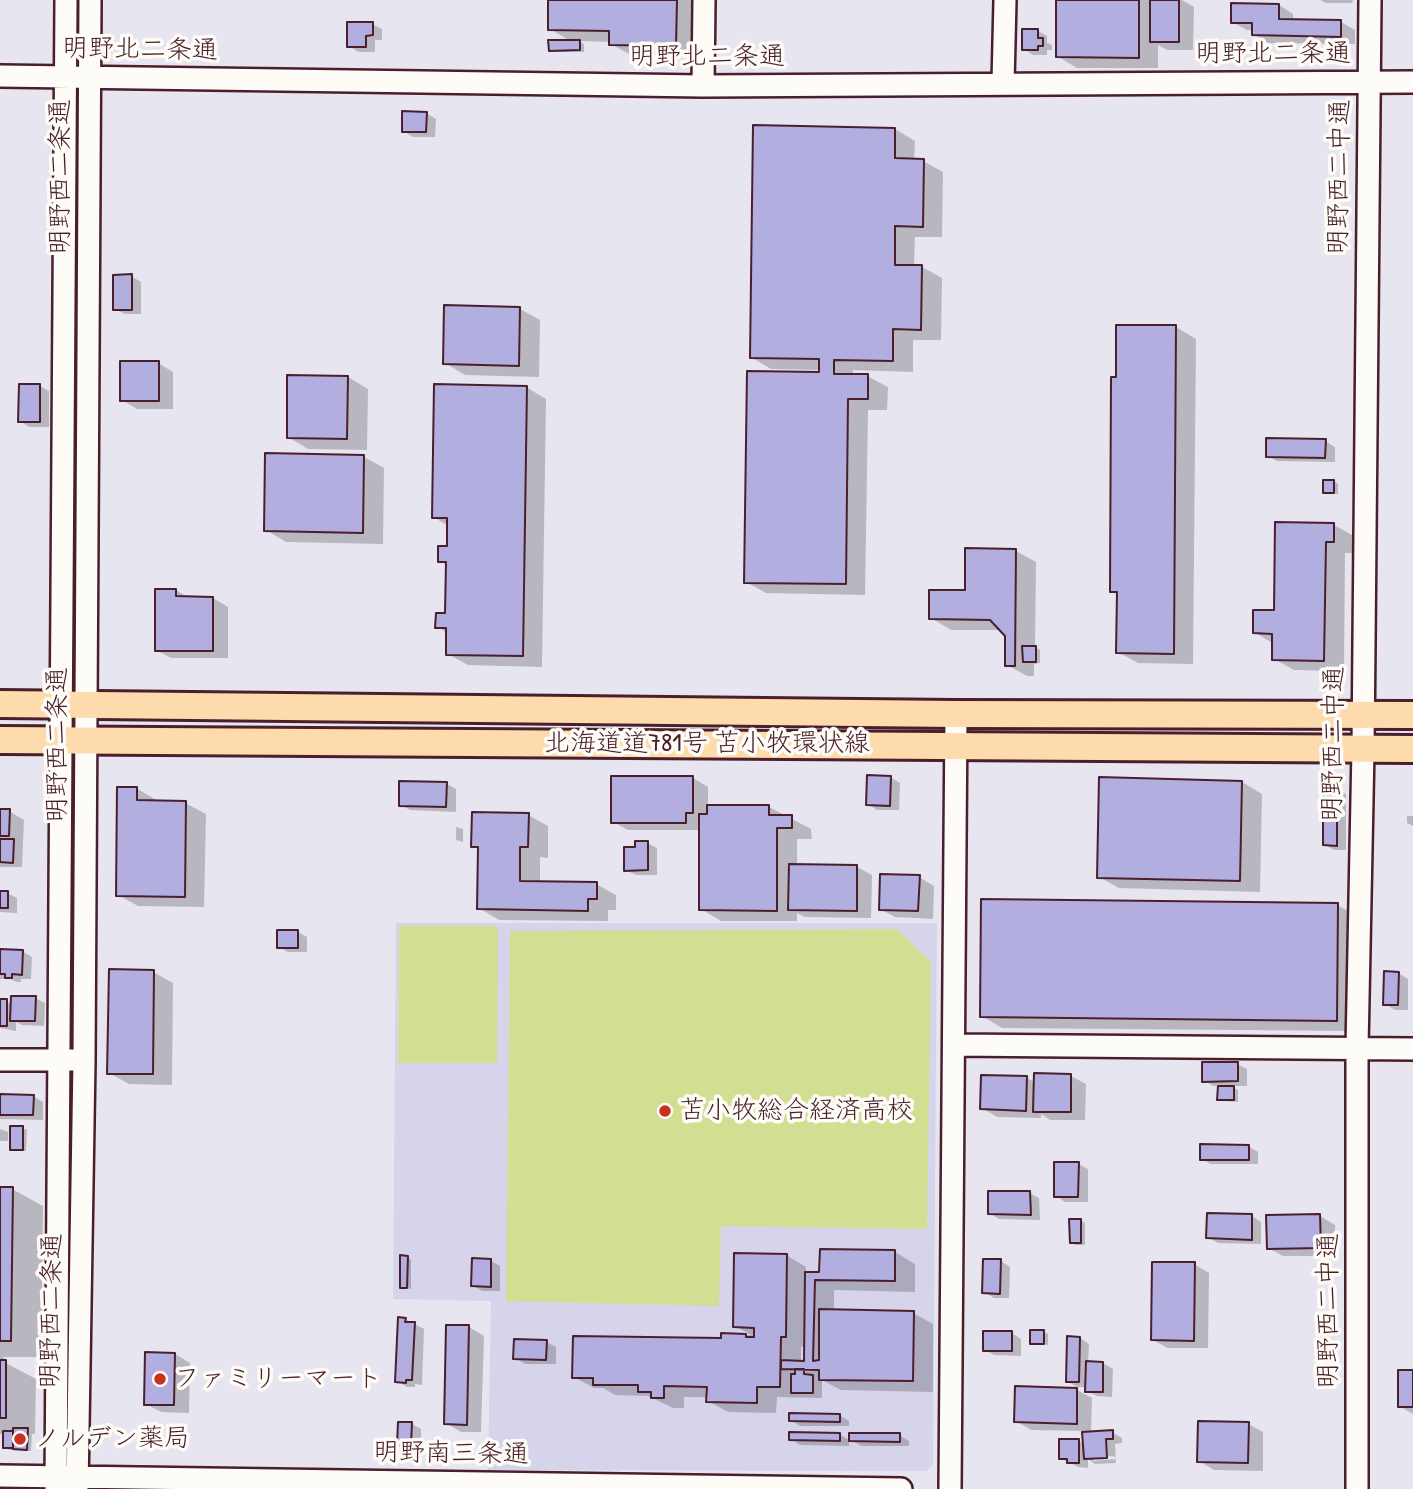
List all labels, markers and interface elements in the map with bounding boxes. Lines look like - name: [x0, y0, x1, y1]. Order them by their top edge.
- street label: 明野北二条通: [62, 33, 218, 67]
- street label: 明野北二条通: [1195, 38, 1351, 70]
- street label: 明野北二条通: [629, 41, 785, 73]
- street label: 明野西二条通: [45, 99, 77, 255]
- street label: 明野西二中通: [1323, 99, 1357, 255]
- street label: 明野西二中通: [1317, 666, 1351, 822]
- street label: 明野西二条通: [42, 667, 74, 823]
- street label: 北海道道781号 苫小牧環状線: [544, 728, 870, 760]
- place label: 苫小牧総合経済高校: [679, 1095, 913, 1127]
- marker: 苫小牧総合経済高校: [657, 1103, 673, 1119]
- street label: 明野西二条通: [35, 1233, 69, 1389]
- street label: 明野西二中通: [1313, 1233, 1345, 1389]
- place label: ファミリーマート: [174, 1363, 382, 1395]
- marker: ファミリーマート: [152, 1371, 168, 1387]
- place label: ノルデン薬局: [34, 1423, 190, 1455]
- marker: ノルデン薬局: [12, 1431, 28, 1447]
- street label: 明野南三条通: [373, 1437, 529, 1471]

